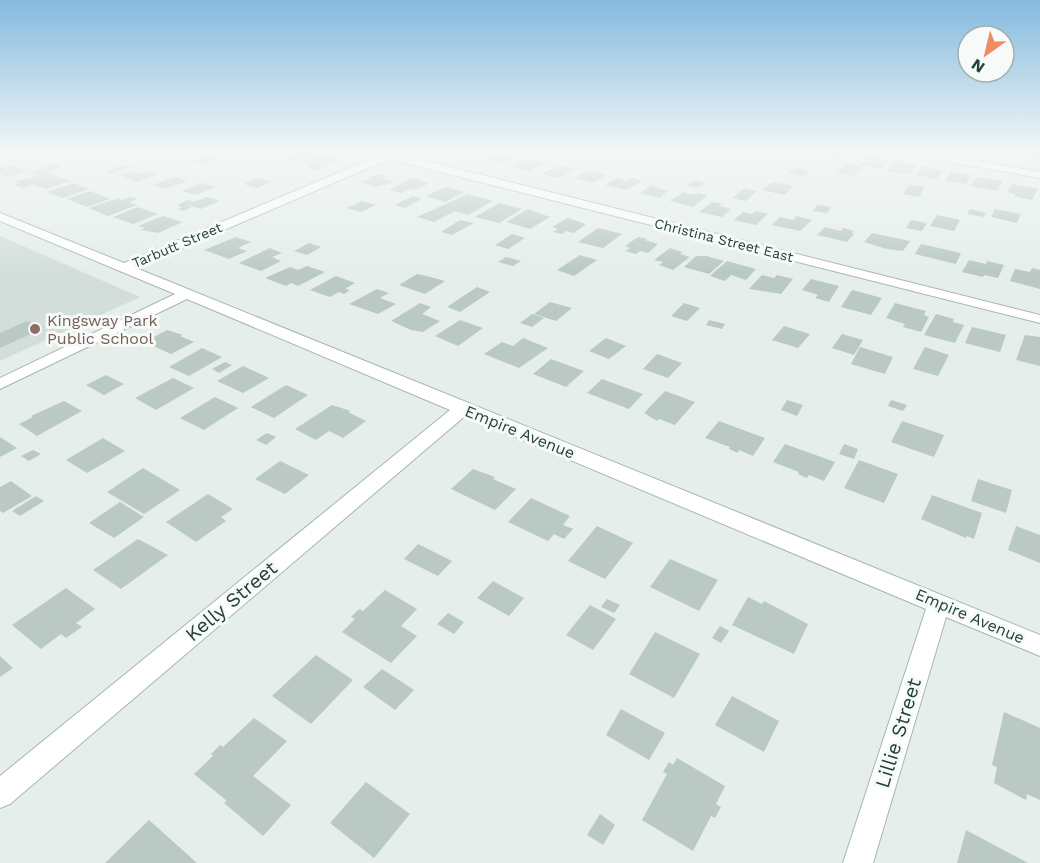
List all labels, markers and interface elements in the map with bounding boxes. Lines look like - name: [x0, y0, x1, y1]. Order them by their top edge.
- north arrow: [956, 24, 1016, 84]
- text: N: [968, 55, 988, 77]
- street label: Christina Street East: [653, 215, 795, 265]
- street label: Tarbutt Street: [130, 219, 224, 271]
- place label: Kingsway Park Public School: [47, 311, 158, 348]
- marker: Kingsway Park Public School: [28, 322, 42, 336]
- street label: Empire Avenue: [462, 401, 578, 463]
- street label: Kelly Street: [180, 555, 282, 646]
- street label: Empire Avenue: [913, 584, 1027, 648]
- street label: Lillie Street: [870, 675, 926, 791]

